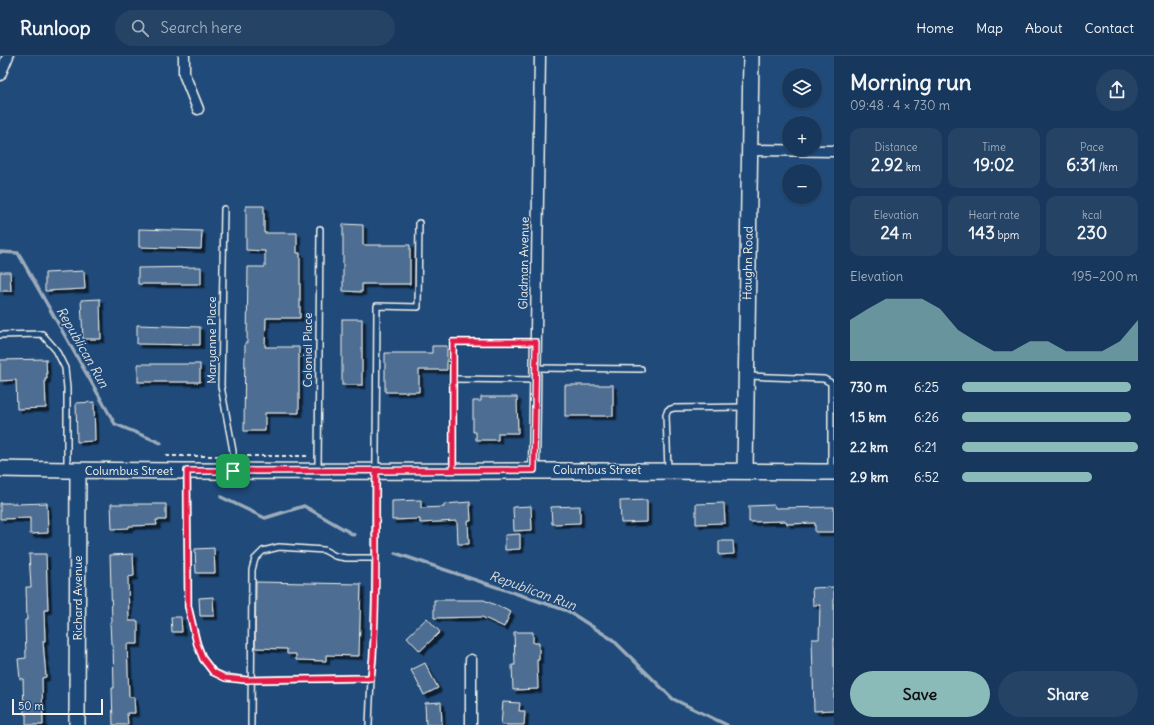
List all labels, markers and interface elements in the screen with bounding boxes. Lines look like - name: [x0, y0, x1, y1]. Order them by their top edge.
- search box: [115, 10, 395, 46]
- text: Runloop: [20, 16, 91, 40]
- icon: search: [129, 17, 151, 39]
- text: Search here: [161, 18, 242, 37]
- text: Home: [916, 19, 954, 37]
- text: Map: [976, 19, 1003, 37]
- text: About: [1025, 19, 1063, 37]
- text: Contact: [1085, 19, 1134, 37]
- map controls: [782, 68, 822, 204]
- button: layers: [782, 68, 822, 108]
- text: Morning run: [850, 68, 972, 96]
- button: share: [1096, 69, 1138, 111]
- text: 09:48 · 4 × 730 m: [850, 97, 950, 114]
- button: +: [782, 116, 822, 156]
- text: Distance: [875, 140, 917, 154]
- text: Time: [982, 140, 1006, 154]
- text: Pace: [1080, 140, 1104, 154]
- text: 2.92: [871, 154, 903, 176]
- text: 19:02: [974, 154, 1014, 176]
- text: 6:31: [1066, 154, 1096, 176]
- text: km: [903, 160, 921, 174]
- text: /km: [1096, 160, 1118, 174]
- button: −: [782, 164, 822, 204]
- text: Elevation: [873, 208, 919, 222]
- text: Heart rate: [968, 208, 1020, 222]
- text: kcal: [1082, 208, 1102, 222]
- street label: Gladman Avenue: [515, 217, 532, 309]
- text: 24: [880, 222, 899, 244]
- text: 143: [969, 222, 995, 244]
- text: 230: [1077, 222, 1107, 244]
- street label: Haughn Road: [739, 226, 756, 300]
- text: m: [899, 228, 912, 242]
- text: bpm: [995, 228, 1019, 242]
- text: Elevation: [850, 268, 903, 285]
- text: 195–200 m: [1072, 268, 1138, 285]
- street label: Maryanne Place: [204, 296, 219, 384]
- water label: Republican Run: [52, 304, 113, 391]
- street label: Colonial Place: [300, 312, 315, 388]
- text: 730 m: [850, 379, 887, 396]
- text: 6:25: [914, 379, 939, 396]
- text: 1.5 km: [850, 409, 886, 426]
- text: 6:26: [914, 409, 939, 426]
- text: 2.2 km: [850, 439, 888, 456]
- text: 6:21: [914, 439, 937, 456]
- pin: [216, 454, 250, 488]
- icon: arrive: [222, 460, 244, 482]
- street label: Columbus Street: [553, 462, 641, 477]
- street label: Columbus Street: [85, 463, 173, 478]
- text: 2.9 km: [850, 469, 888, 486]
- text: 6:52: [914, 469, 939, 486]
- street label: Richard Avenue: [70, 555, 85, 641]
- water label: Republican Run: [487, 567, 579, 614]
- button: Save: [850, 671, 990, 717]
- button: Share: [998, 671, 1138, 717]
- scale bar: [12, 697, 103, 716]
- text: 50 m: [18, 699, 44, 713]

